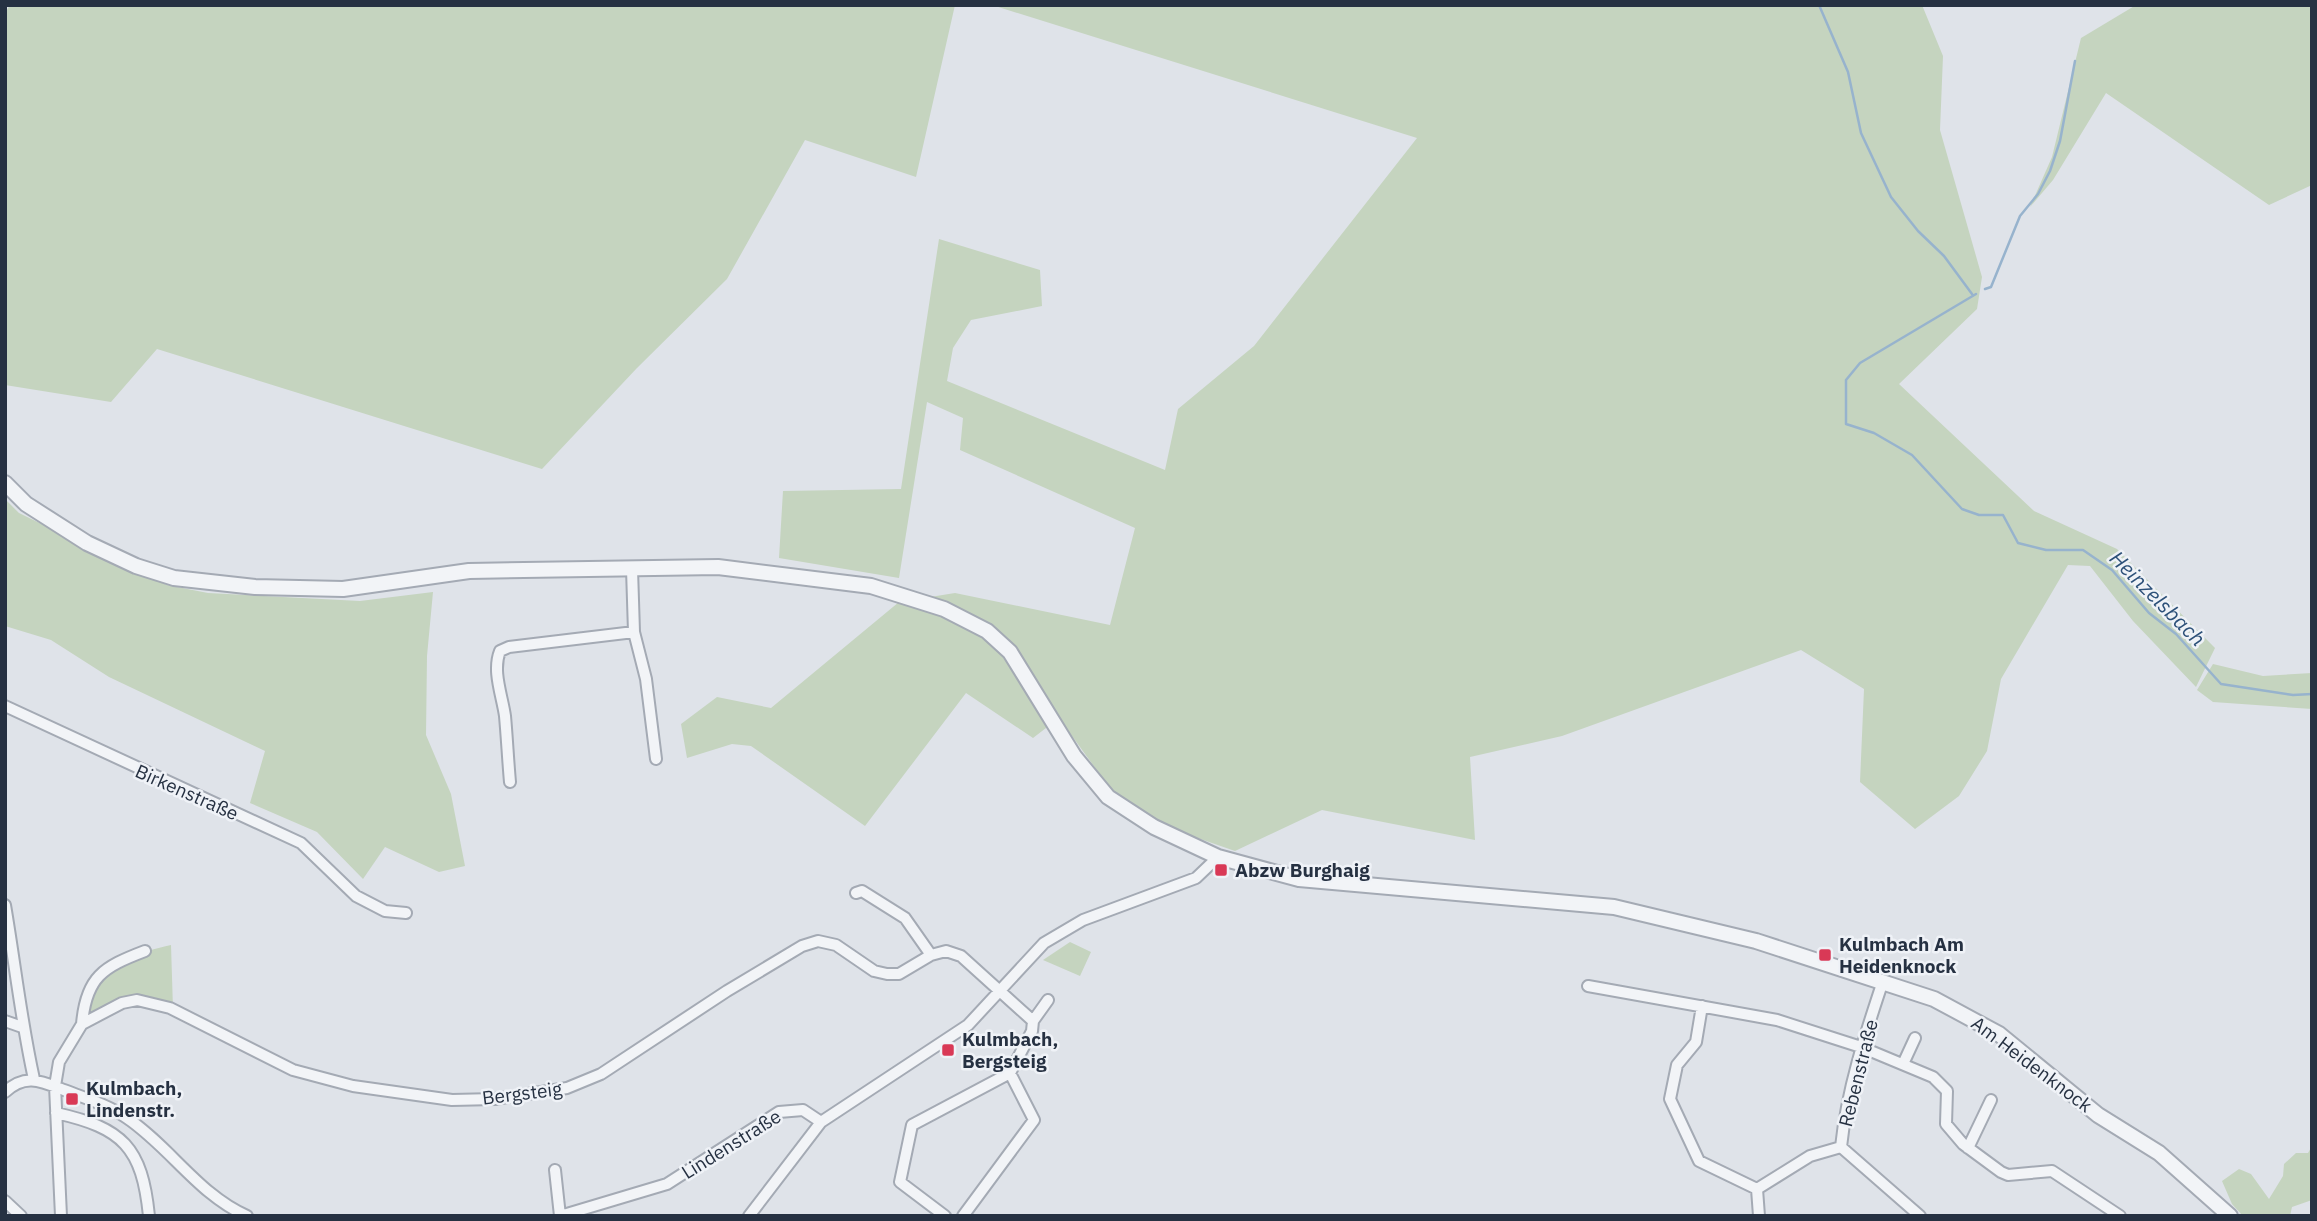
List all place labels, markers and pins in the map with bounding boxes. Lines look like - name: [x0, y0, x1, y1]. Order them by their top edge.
- place label: Abzw Burghaig: [1235, 858, 1370, 882]
- marker: Abzw Burghaig: [1213, 862, 1229, 878]
- place label: Kulmbach Am Heidenknock: [1839, 932, 1964, 978]
- marker: Kulmbach Am Heidenknock: [1817, 947, 1833, 963]
- place label: Kulmbach, Bergsteig: [962, 1027, 1058, 1073]
- marker: Kulmbach, Bergsteig: [940, 1042, 956, 1058]
- place label: Kulmbach, Lindenstr.: [86, 1076, 182, 1122]
- marker: Kulmbach, Lindenstr.: [64, 1091, 80, 1107]

